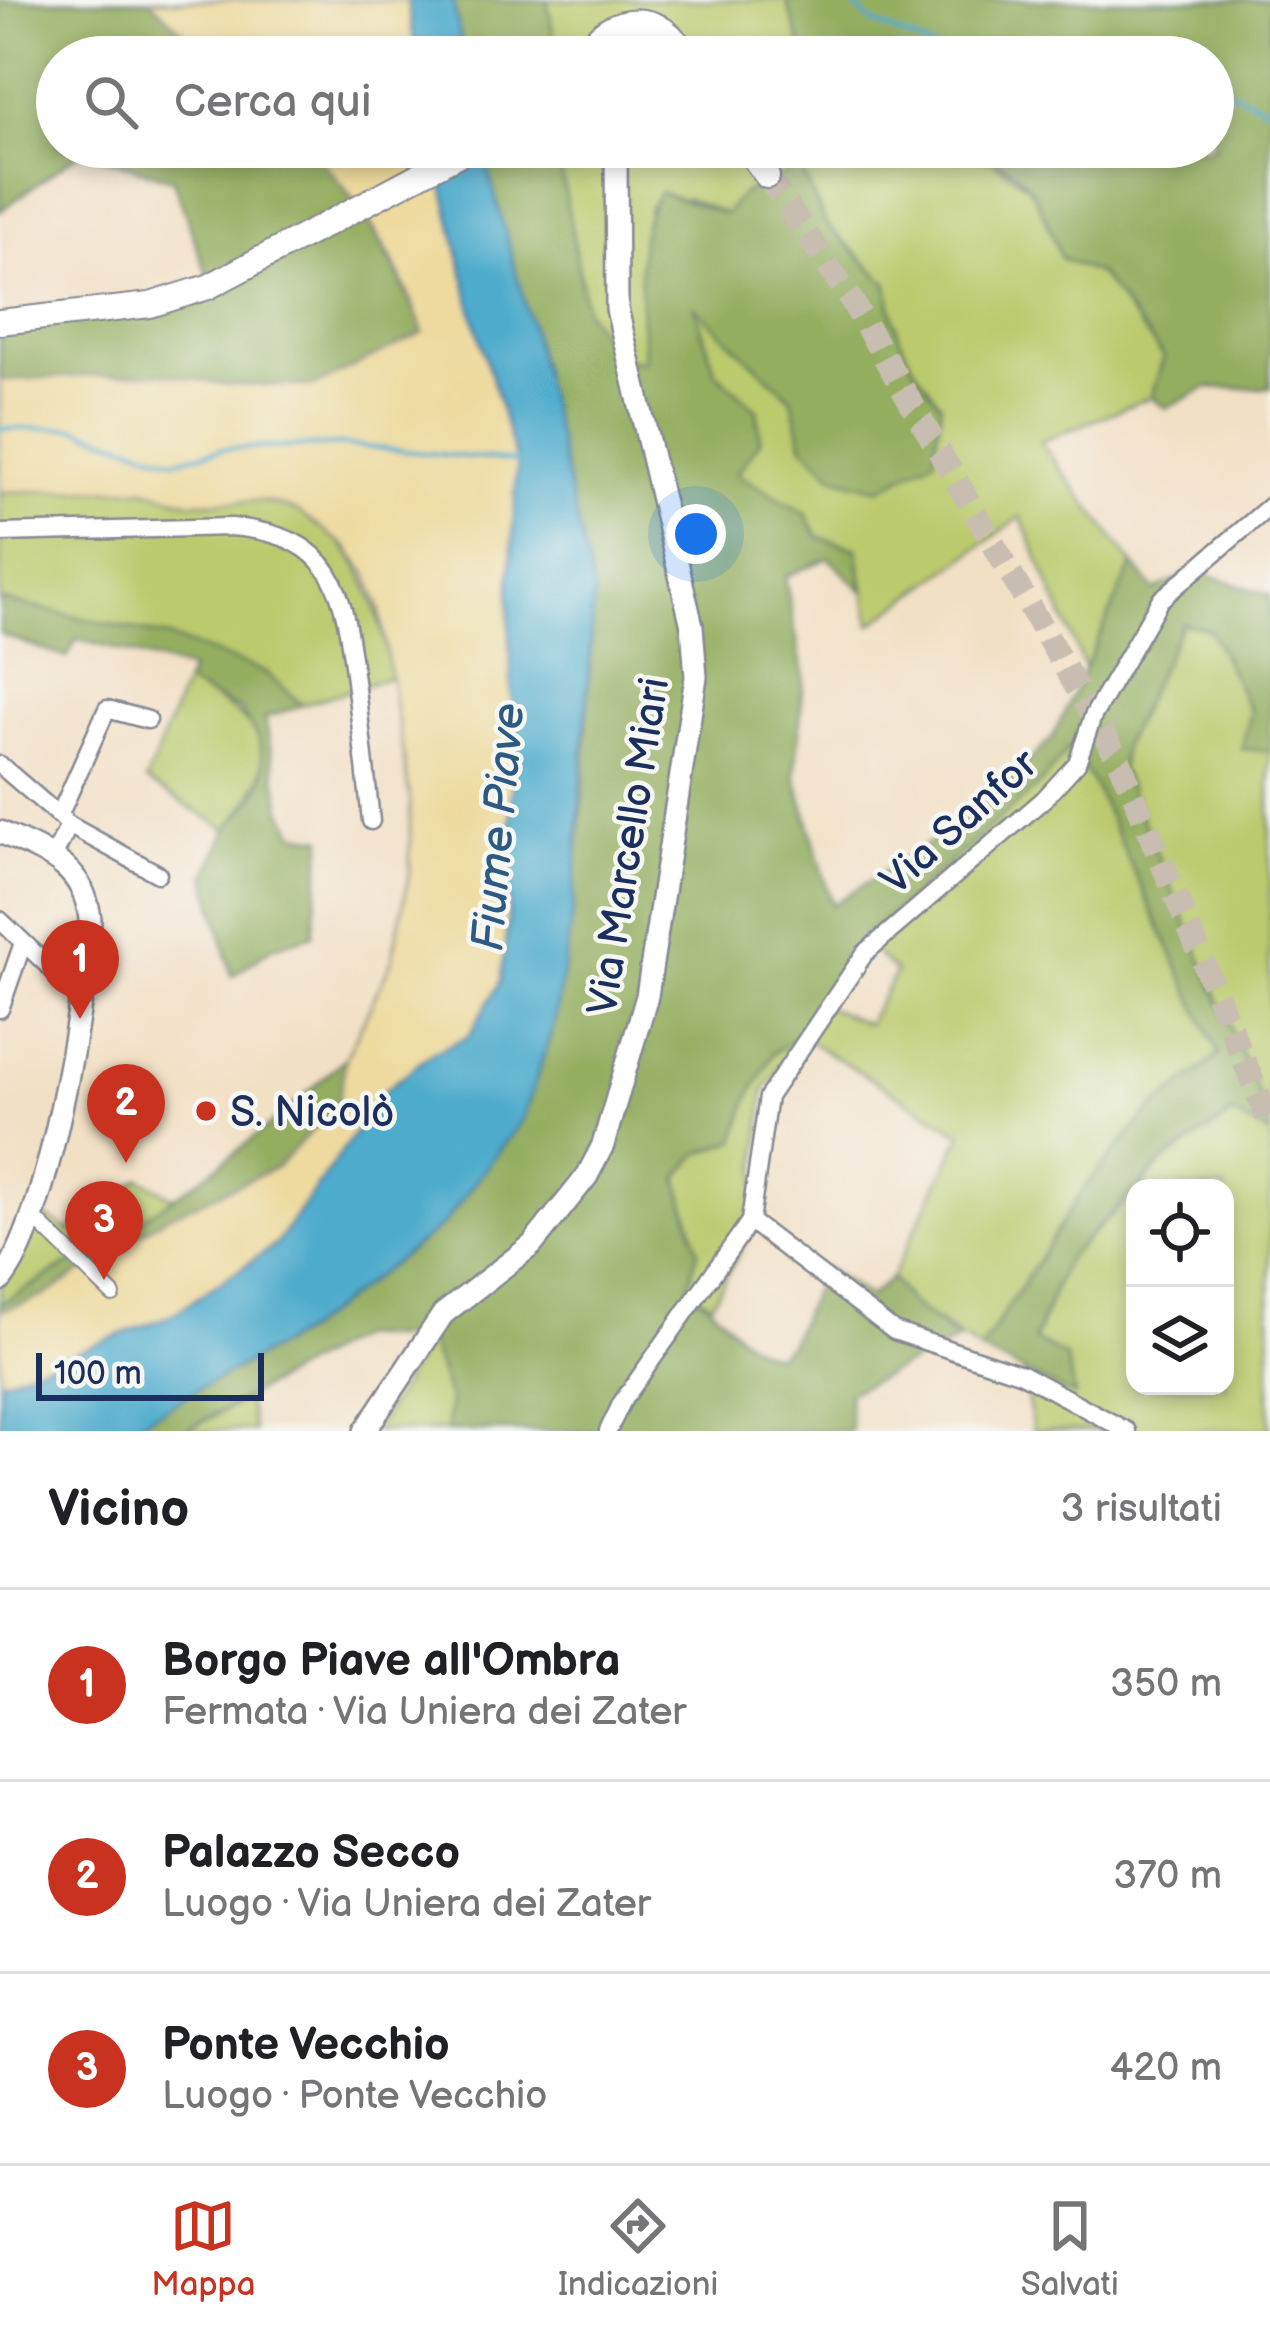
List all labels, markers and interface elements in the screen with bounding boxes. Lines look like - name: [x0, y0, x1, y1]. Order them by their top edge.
- search box: [36, 36, 1234, 168]
- icon: search: [78, 69, 144, 135]
- text: Cerca qui: [174, 75, 371, 130]
- your location: [666, 504, 726, 564]
- street label: Via Marcello Miari: [578, 674, 681, 1019]
- water label: Fiume Piave: [461, 701, 538, 953]
- street label: Via Sanfor: [871, 739, 1049, 907]
- pin: 1: [41, 920, 119, 1019]
- pin: 2: [87, 1064, 165, 1163]
- place label: S. Nicolò: [230, 1088, 394, 1139]
- marker: S. Nicolò: [193, 1098, 219, 1124]
- map controls: [1126, 1179, 1234, 1395]
- button: locate: [1126, 1179, 1234, 1287]
- pin: 3: [65, 1181, 143, 1280]
- button: layers: [1126, 1287, 1234, 1395]
- scale bar: [36, 1347, 264, 1400]
- text: 100 m: [54, 1354, 142, 1394]
- text: Vicino: [48, 1479, 189, 1540]
- text: 3 risultati: [1061, 1486, 1222, 1533]
- text: Borgo Piave all'Ombra: [162, 1634, 621, 1689]
- text: 1: [79, 1661, 95, 1708]
- text: 350 m: [1110, 1661, 1222, 1708]
- text: Fermata · Via Uniera dei Zater: [162, 1689, 686, 1736]
- text: Palazzo Secco: [162, 1826, 460, 1881]
- text: 2: [75, 1853, 99, 1900]
- text: 370 m: [1113, 1853, 1222, 1900]
- text: Luogo · Via Uniera dei Zater: [162, 1881, 651, 1928]
- text: Ponte Vecchio: [162, 2018, 450, 2073]
- text: 3: [76, 2045, 98, 2092]
- text: 420 m: [1109, 2045, 1222, 2092]
- text: Luogo · Ponte Vecchio: [162, 2073, 547, 2120]
- tab: Mappa: [151, 2193, 255, 2305]
- tab: Indicazioni: [558, 2193, 718, 2305]
- tab: Salvati: [1021, 2193, 1119, 2305]

